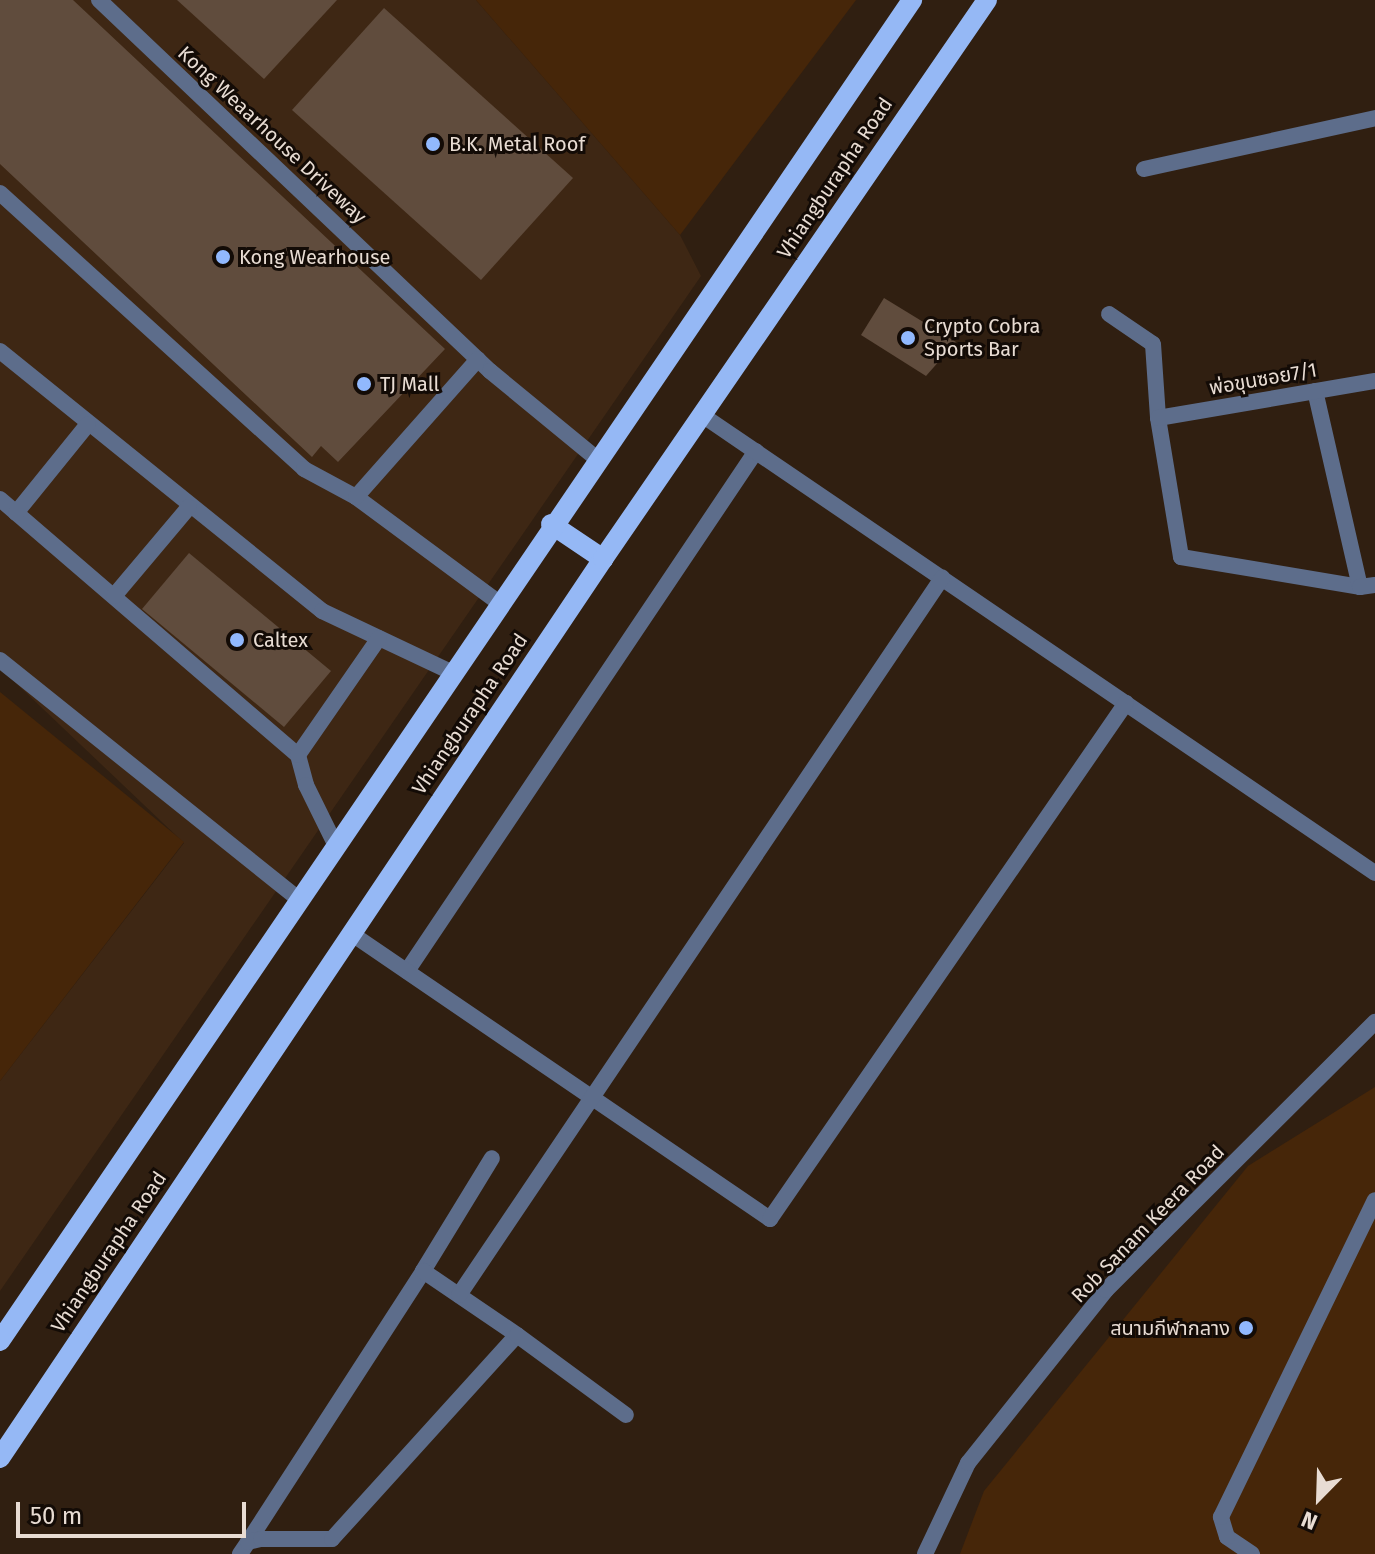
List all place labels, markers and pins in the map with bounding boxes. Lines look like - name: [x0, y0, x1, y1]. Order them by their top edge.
- place label: B.K. Metal Roof: [449, 132, 585, 156]
- marker: B.K. Metal Roof: [424, 135, 442, 153]
- place label: Kong Wearhouse: [239, 245, 390, 269]
- marker: Kong Wearhouse: [214, 248, 232, 266]
- place label: Crypto Cobra Sports Bar: [924, 314, 1040, 361]
- marker: Crypto Cobra Sports Bar: [899, 329, 917, 347]
- place label: TJ Mall: [380, 372, 439, 396]
- marker: TJ Mall: [355, 375, 373, 393]
- place label: Caltex: [253, 628, 308, 652]
- marker: Caltex: [228, 631, 246, 649]
- place label: สนามกีฬากลาง: [1110, 1316, 1230, 1340]
- marker: สนามกีฬากลาง: [1237, 1319, 1255, 1337]

